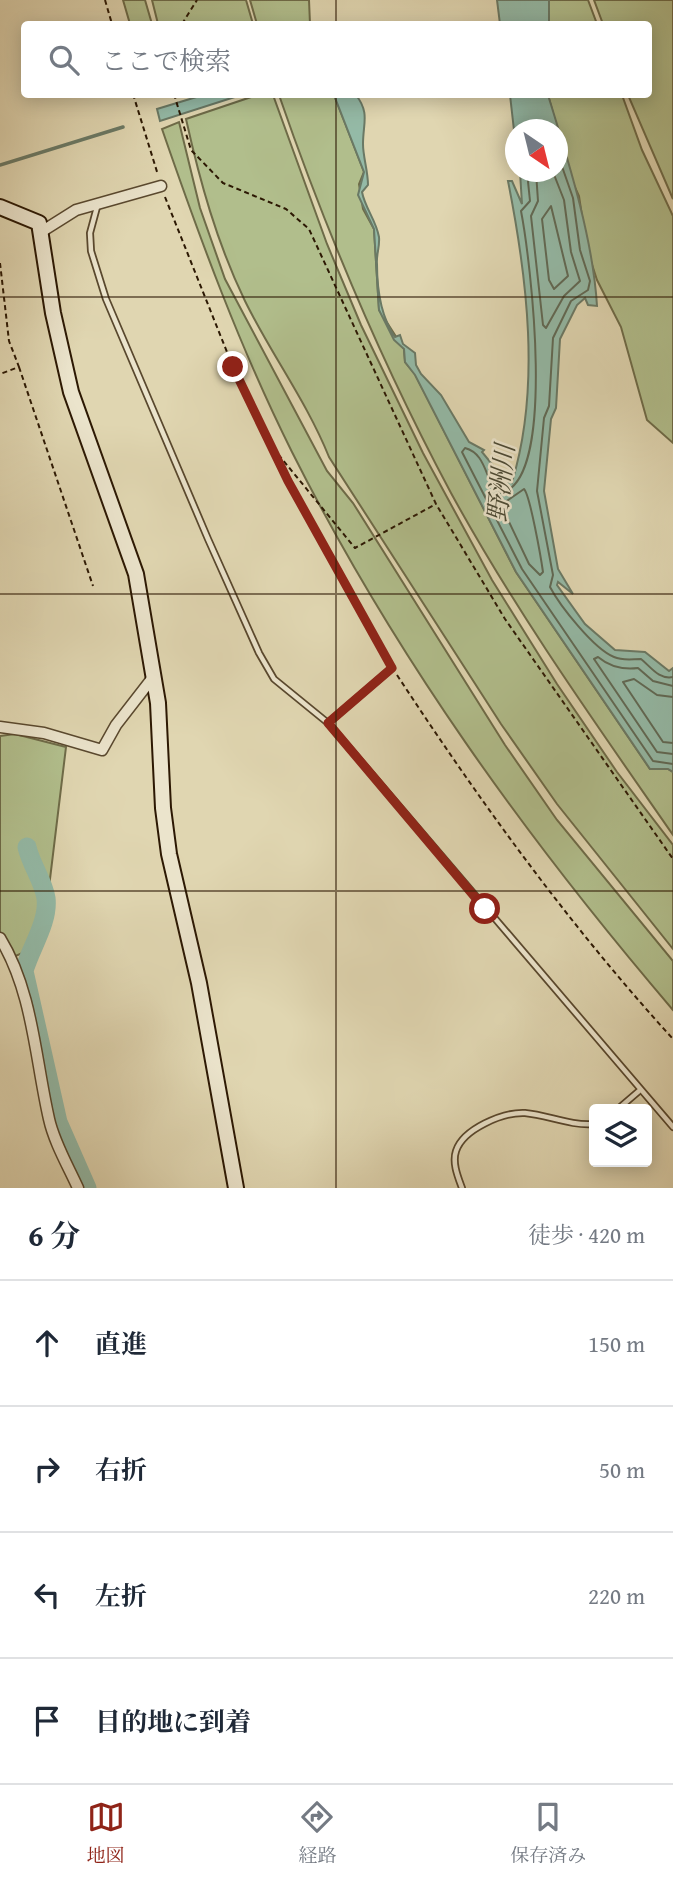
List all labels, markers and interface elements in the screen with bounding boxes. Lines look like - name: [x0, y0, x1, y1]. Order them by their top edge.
- search box: [21, 21, 652, 98]
- icon: search: [45, 41, 83, 79]
- text: ここで検索: [101, 41, 231, 80]
- north arrow: [505, 119, 568, 182]
- route end: [217, 351, 248, 382]
- water label: 野洲川: [477, 439, 524, 524]
- route start: [469, 893, 500, 924]
- map controls: [589, 1104, 652, 1167]
- button: layers: [589, 1104, 652, 1167]
- text: 6 分: [28, 1213, 80, 1257]
- text: 徒歩 · 420 m: [528, 1218, 645, 1251]
- icon: ahead: [28, 1324, 66, 1362]
- text: 直進: [95, 1324, 147, 1363]
- text: 150 m: [588, 1327, 645, 1360]
- icon: right: [28, 1450, 66, 1488]
- text: 右折: [95, 1450, 147, 1489]
- text: 50 m: [599, 1453, 645, 1486]
- icon: left: [28, 1576, 66, 1614]
- text: 左折: [95, 1576, 147, 1615]
- text: 220 m: [588, 1579, 645, 1612]
- icon: arrive: [28, 1702, 66, 1740]
- text: 目的地に到着: [95, 1702, 251, 1741]
- tab: 地図: [87, 1798, 125, 1869]
- tab: 経路: [298, 1798, 336, 1869]
- tab: 保存済み: [510, 1798, 586, 1869]

